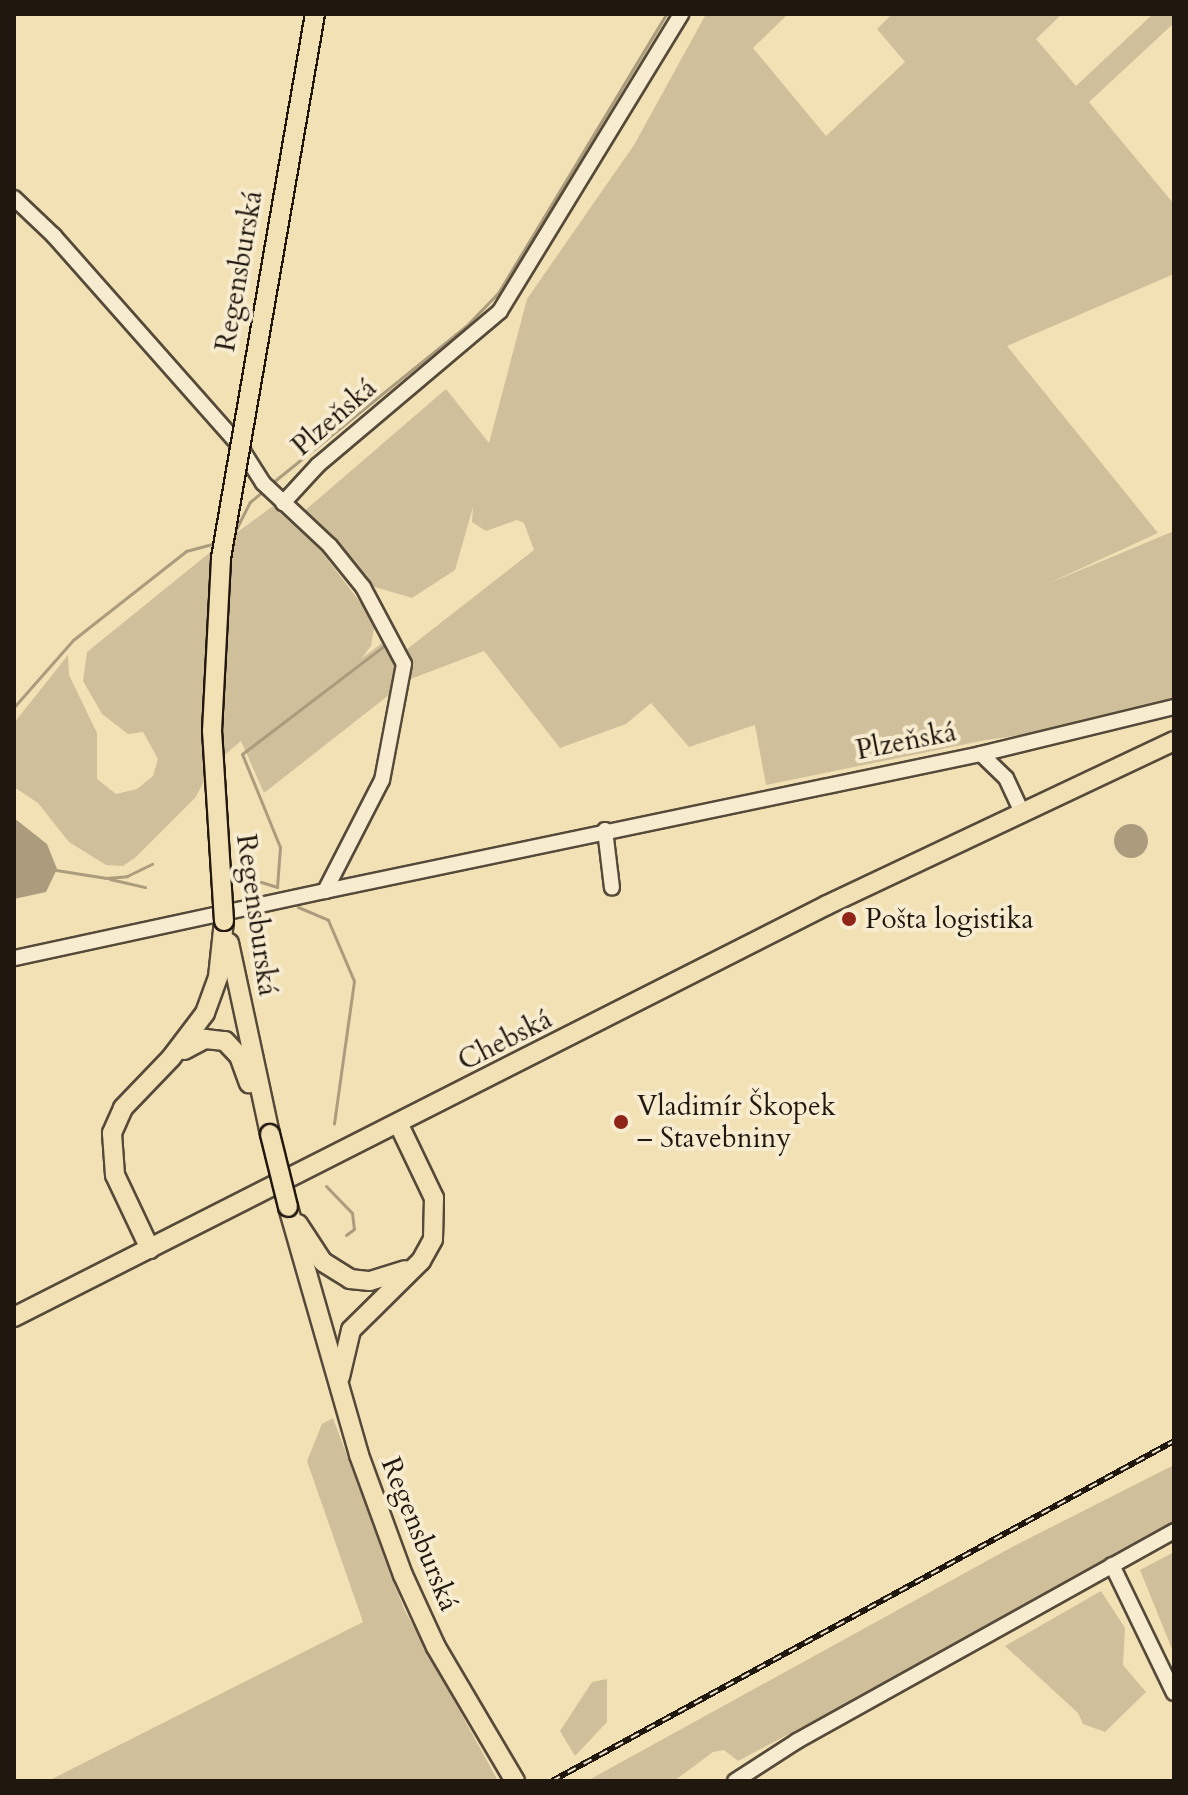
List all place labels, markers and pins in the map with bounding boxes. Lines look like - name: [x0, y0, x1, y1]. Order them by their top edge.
- place label: Pošta logistika: [865, 902, 1034, 936]
- marker: Pošta logistika: [840, 910, 858, 928]
- place label: Vladimír Škopek – Stavebniny: [637, 1089, 836, 1155]
- marker: Vladimír Škopek – Stavebniny: [612, 1113, 630, 1131]

